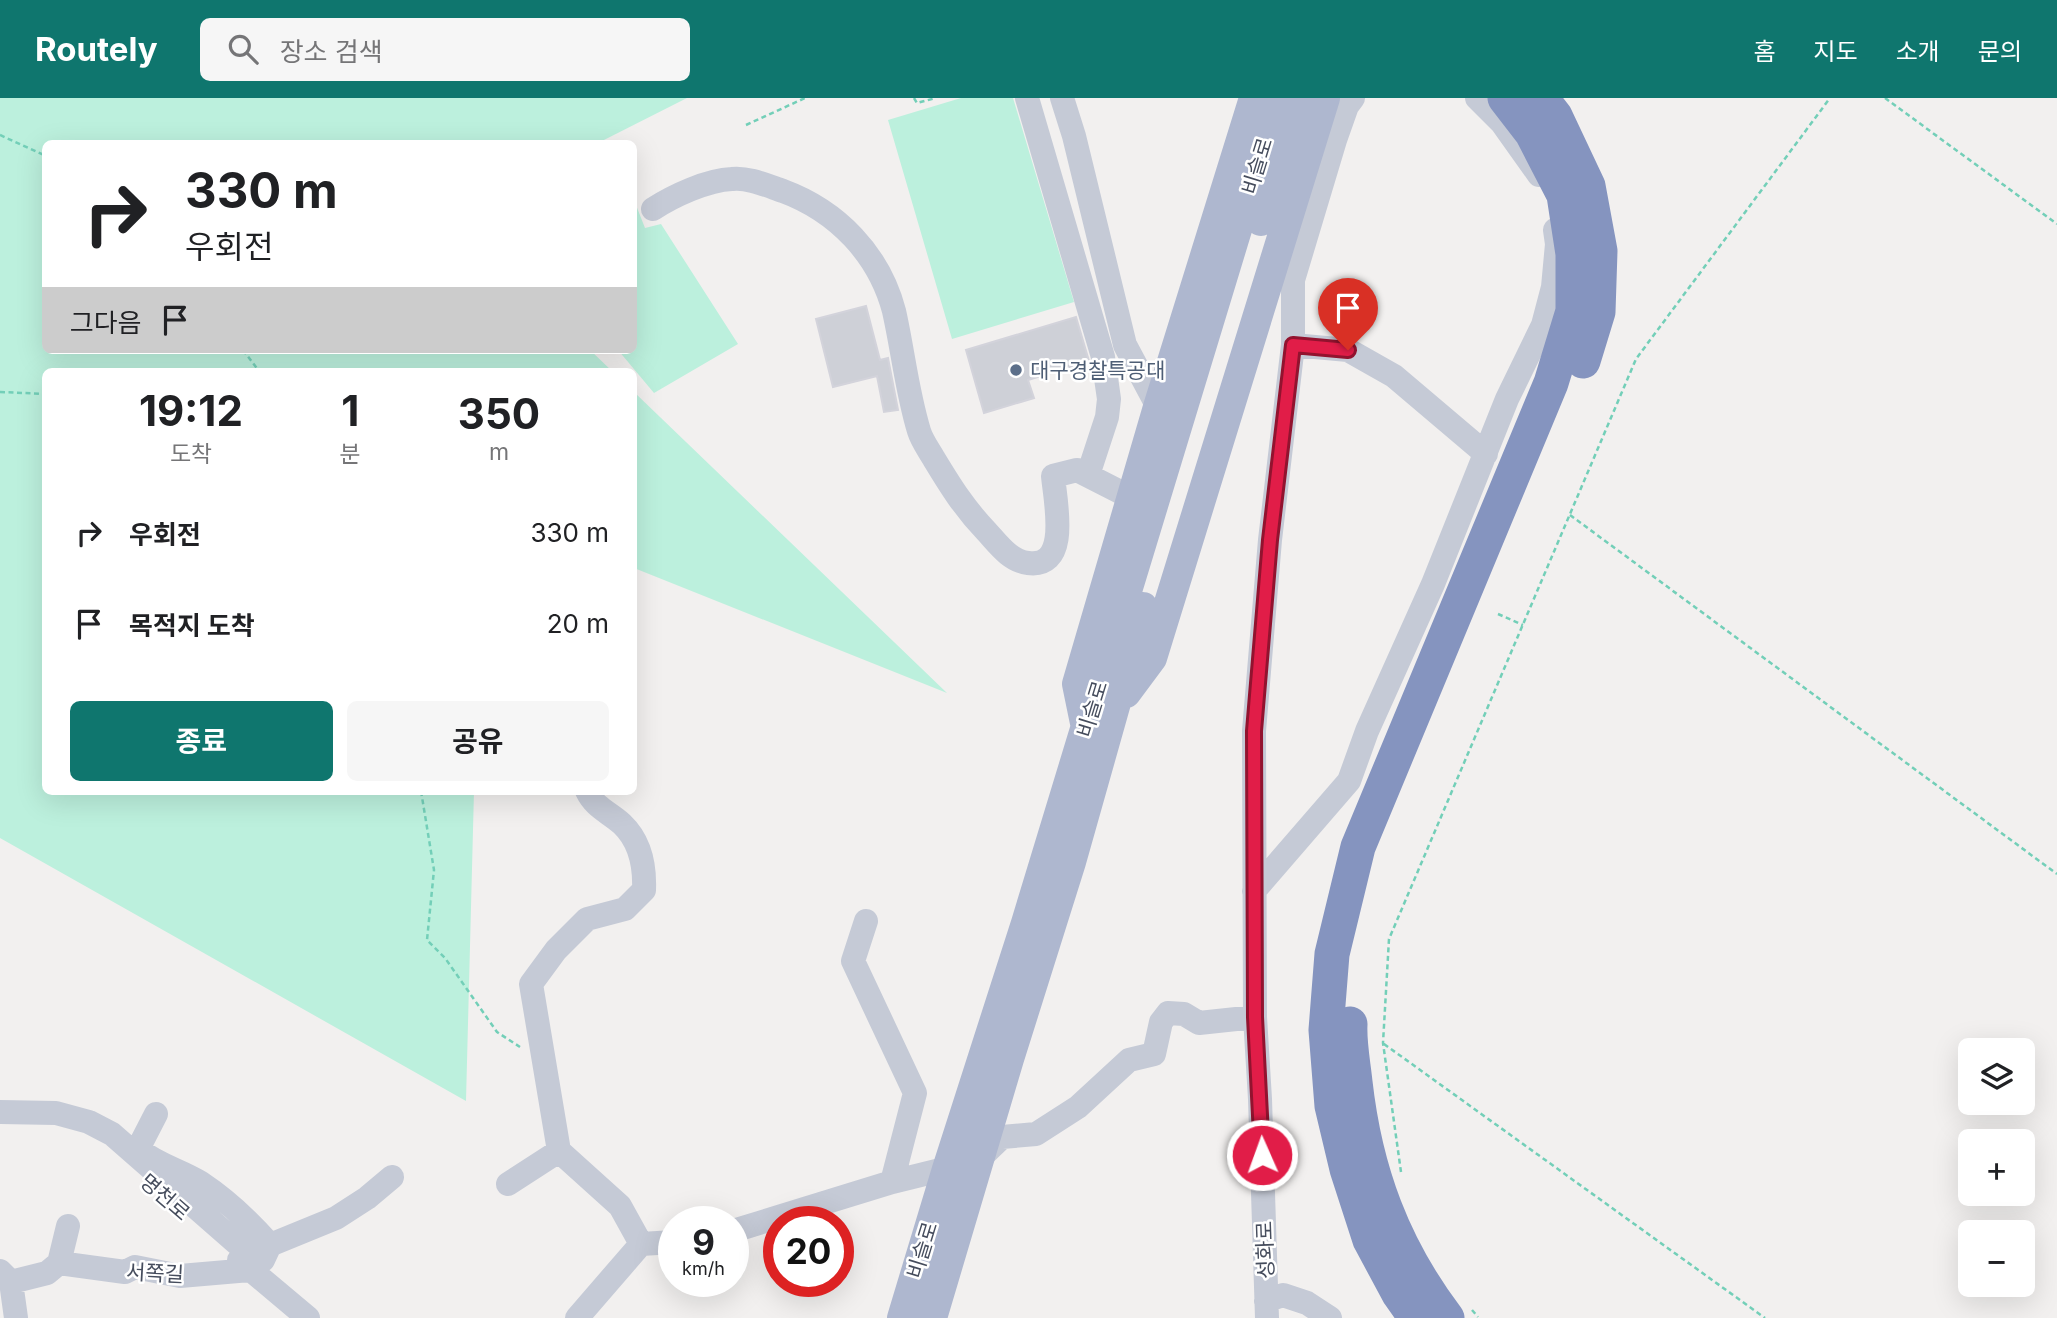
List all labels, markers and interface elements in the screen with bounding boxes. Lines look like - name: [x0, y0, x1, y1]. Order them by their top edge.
- search box: [200, 18, 690, 81]
- text: Routely: [35, 29, 158, 69]
- icon: search: [224, 30, 262, 68]
- text: 장소 검색: [280, 36, 383, 67]
- text: 홈: [1753, 37, 1775, 66]
- text: 지도: [1813, 37, 1858, 66]
- text: 소개: [1896, 37, 1940, 66]
- text: 문의: [1978, 37, 2022, 66]
- street label: 비슬로: [1237, 135, 1277, 197]
- text: 330 m: [185, 161, 338, 220]
- icon: right: [70, 168, 161, 259]
- text: 우회전: [185, 227, 273, 266]
- pin: [1318, 278, 1378, 350]
- icon: arrive: [1329, 289, 1367, 327]
- icon: arrive: [156, 301, 194, 339]
- text: 그다음: [70, 307, 142, 338]
- place label: 대구경찰특공대: [1030, 358, 1165, 383]
- marker: 대구경찰특공대: [1008, 362, 1024, 378]
- text: 19:12: [139, 385, 243, 436]
- text: 1: [341, 385, 359, 436]
- text: 350: [458, 388, 540, 439]
- text: m: [489, 438, 509, 466]
- text: 도착: [170, 440, 212, 468]
- text: 분: [340, 440, 361, 468]
- icon: right: [70, 514, 108, 552]
- text: 330 m: [530, 517, 609, 548]
- text: 우회전: [129, 519, 201, 550]
- icon: arrive: [70, 605, 108, 643]
- text: 20 m: [547, 608, 609, 639]
- text: 목적지 도착: [129, 610, 255, 641]
- street label: 비슬로: [1072, 678, 1112, 740]
- button: 종료: [70, 701, 333, 781]
- button: 공유: [347, 701, 609, 781]
- map controls: [1958, 1038, 2035, 1297]
- button: layers: [1958, 1038, 2035, 1115]
- position arrow: [1225, 1118, 1299, 1192]
- button: +: [1958, 1129, 2035, 1206]
- street label: 명천로: [135, 1169, 195, 1225]
- speed limit sign: 20: [763, 1206, 854, 1297]
- street label: 비슬로: [902, 1219, 942, 1281]
- button: −: [1958, 1220, 2035, 1297]
- text: 9: [692, 1221, 715, 1263]
- street label: 성화로: [1251, 1221, 1279, 1279]
- text: km/h: [682, 1258, 725, 1279]
- street label: 서쪽길: [125, 1259, 185, 1287]

